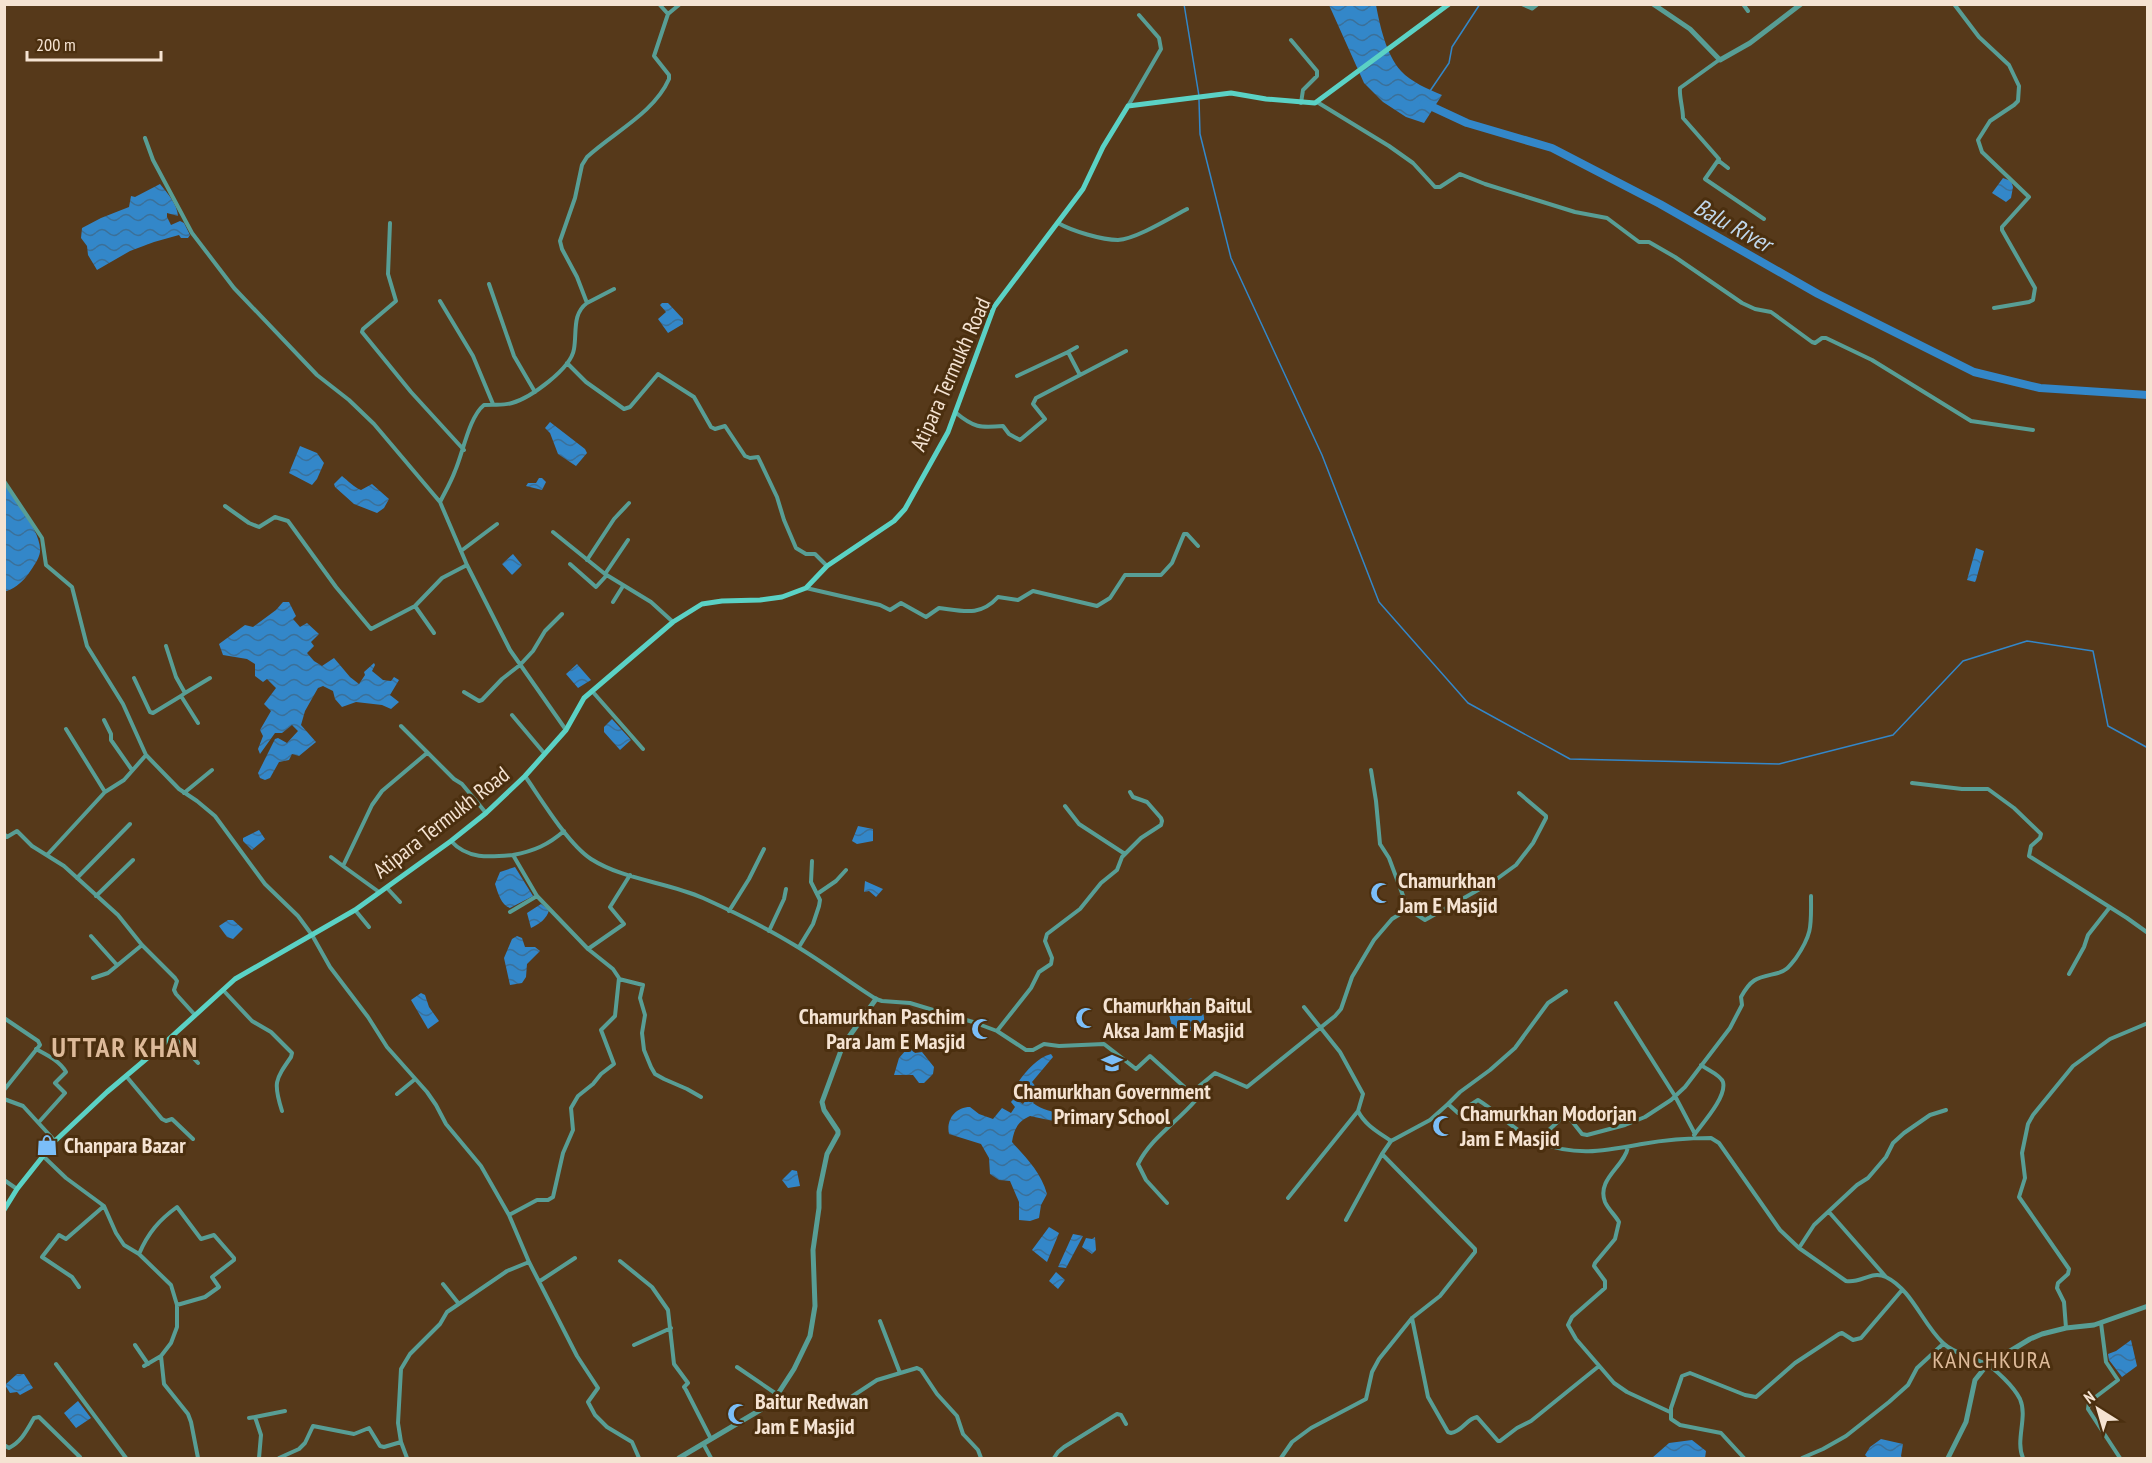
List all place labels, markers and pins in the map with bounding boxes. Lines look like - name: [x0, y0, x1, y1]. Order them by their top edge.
- place label: Chamurkhan Jam E Masjid: [1397, 866, 1498, 919]
- mosque icon: Chamurkhan Jam E Masjid: [1369, 881, 1393, 905]
- place label: Chamurkhan Baitul Aksa Jam E Masjid: [1102, 991, 1252, 1044]
- place label: Chamurkhan Paschim Para Jam E Masjid: [799, 1002, 965, 1055]
- mosque icon: Chamurkhan Baitul Aksa Jam E Masjid: [1074, 1006, 1098, 1030]
- mosque icon: Chamurkhan Paschim Para Jam E Masjid: [970, 1017, 994, 1041]
- school or university icon: Chamurkhan Government Primary School: [1100, 1051, 1124, 1075]
- place label: Chamurkhan Government Primary School: [1013, 1077, 1211, 1130]
- place label: Chamurkhan Modorjan Jam E Masjid: [1459, 1099, 1637, 1152]
- mosque icon: Chamurkhan Modorjan Jam E Masjid: [1431, 1114, 1455, 1138]
- place label: Chanpara Bazar: [64, 1131, 186, 1159]
- shop icon: Chanpara Bazar: [35, 1133, 59, 1157]
- place label: Baitur Redwan Jam E Masjid: [754, 1387, 869, 1440]
- mosque icon: Baitur Redwan Jam E Masjid: [726, 1402, 750, 1426]

